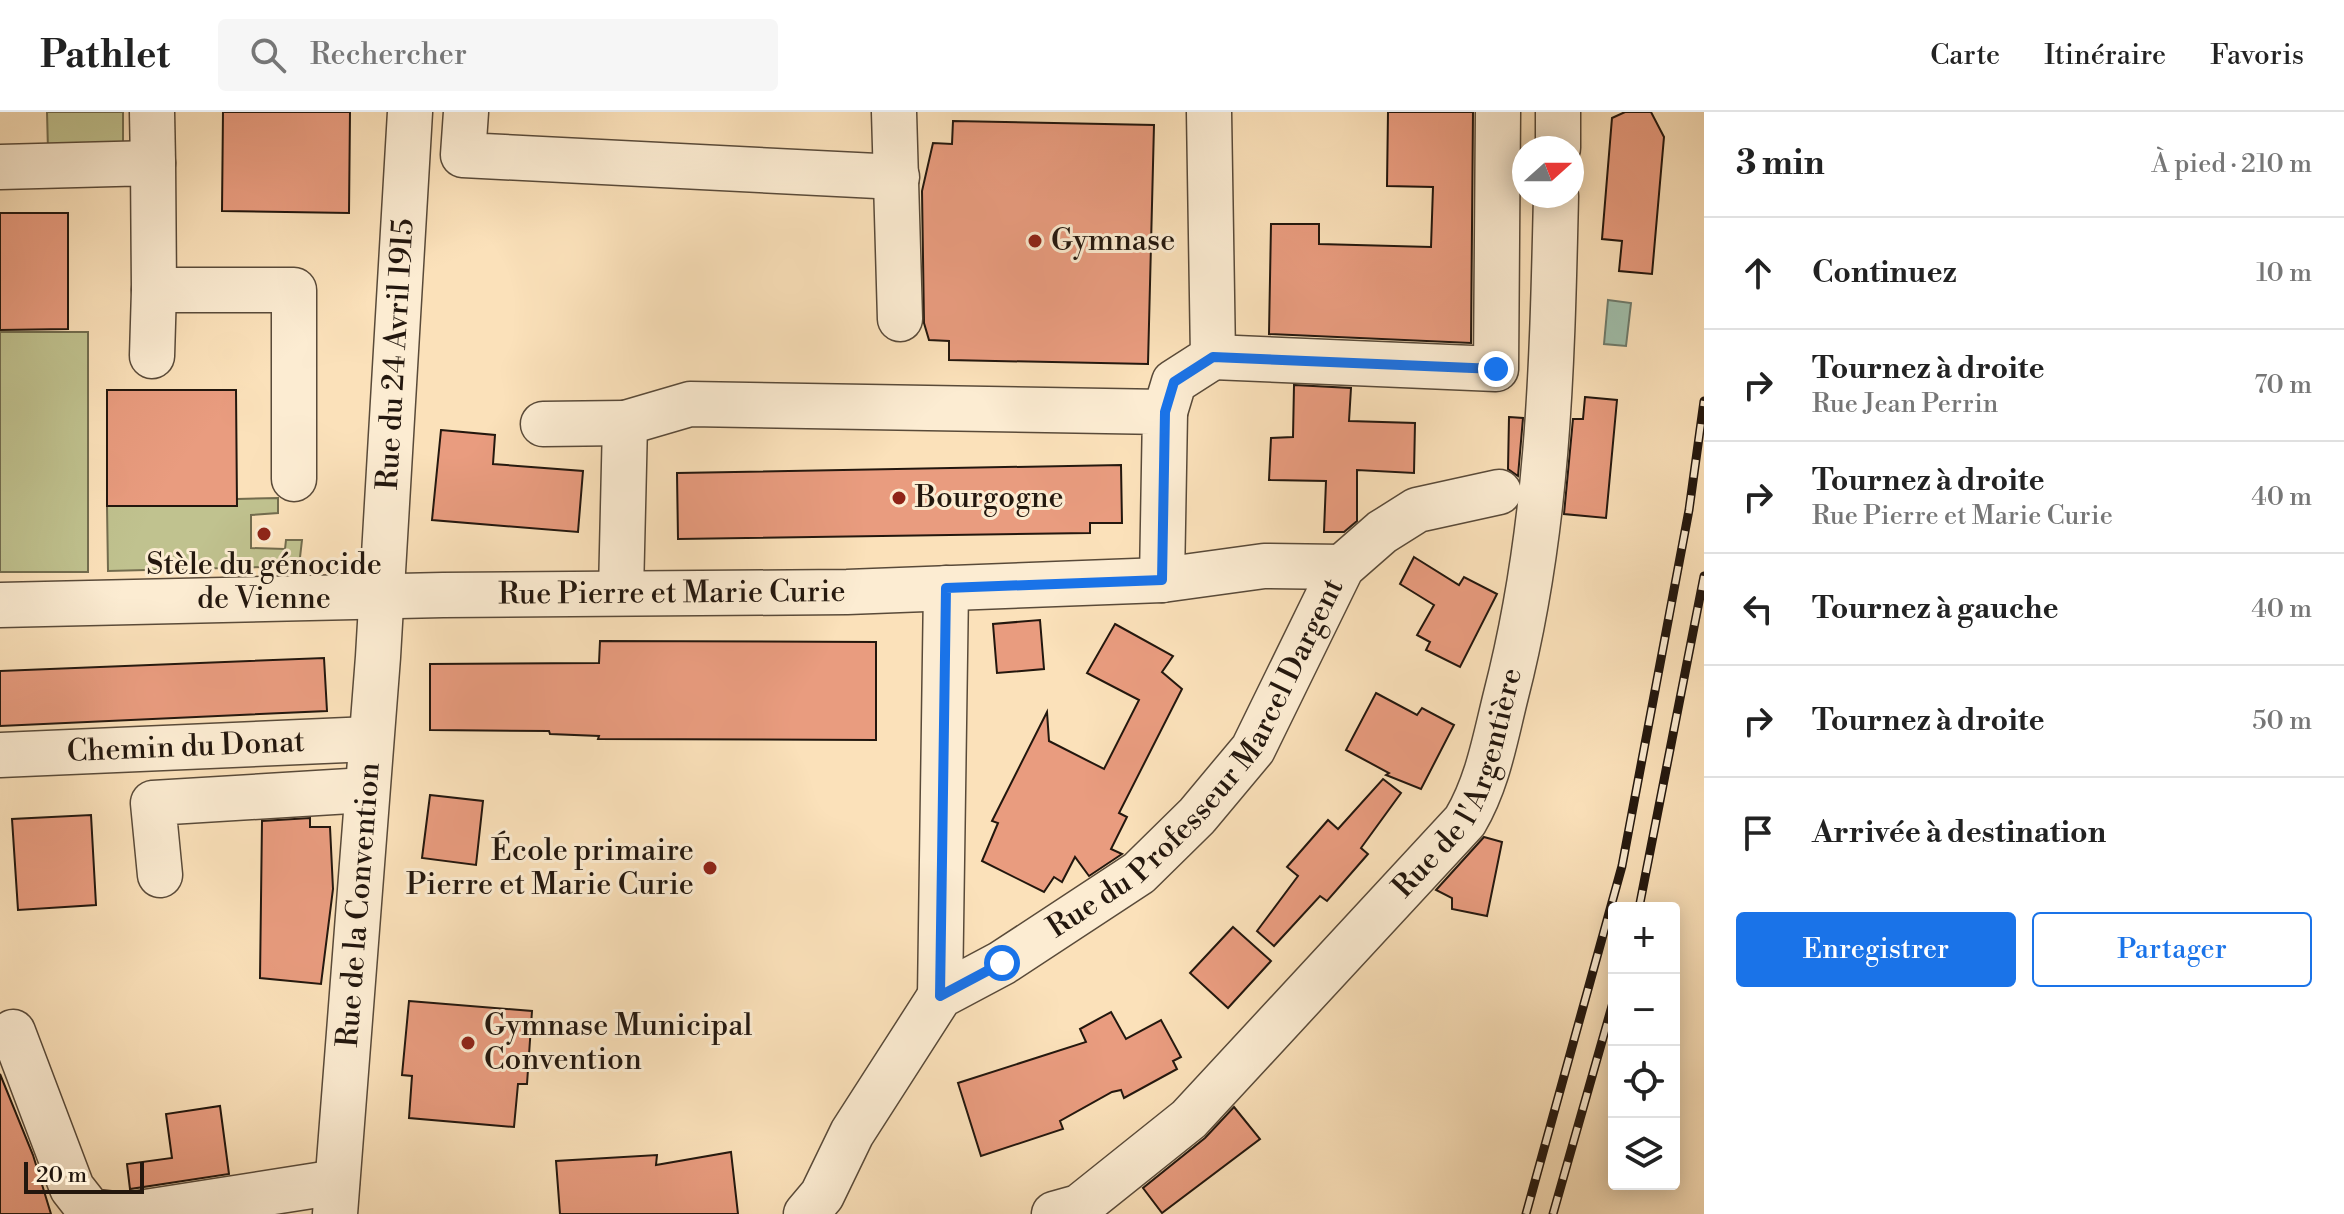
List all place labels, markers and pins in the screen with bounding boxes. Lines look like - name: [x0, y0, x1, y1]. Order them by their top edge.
- place label: Gymnase: [1051, 222, 1175, 260]
- marker: Gymnase: [1026, 232, 1044, 250]
- place label: Bourgogne: [914, 479, 1064, 517]
- marker: Bourgogne: [890, 489, 908, 507]
- marker: Stèle du génocide de Vienne: [255, 525, 273, 543]
- place label: Stèle du génocide de Vienne: [146, 546, 382, 618]
- place label: École primaire Pierre et Marie Curie: [406, 830, 694, 904]
- marker: École primaire Pierre et Marie Curie: [701, 859, 719, 877]
- place label: Gymnase Municipal Convention: [484, 1007, 752, 1079]
- marker: Gymnase Municipal Convention: [459, 1034, 477, 1052]

